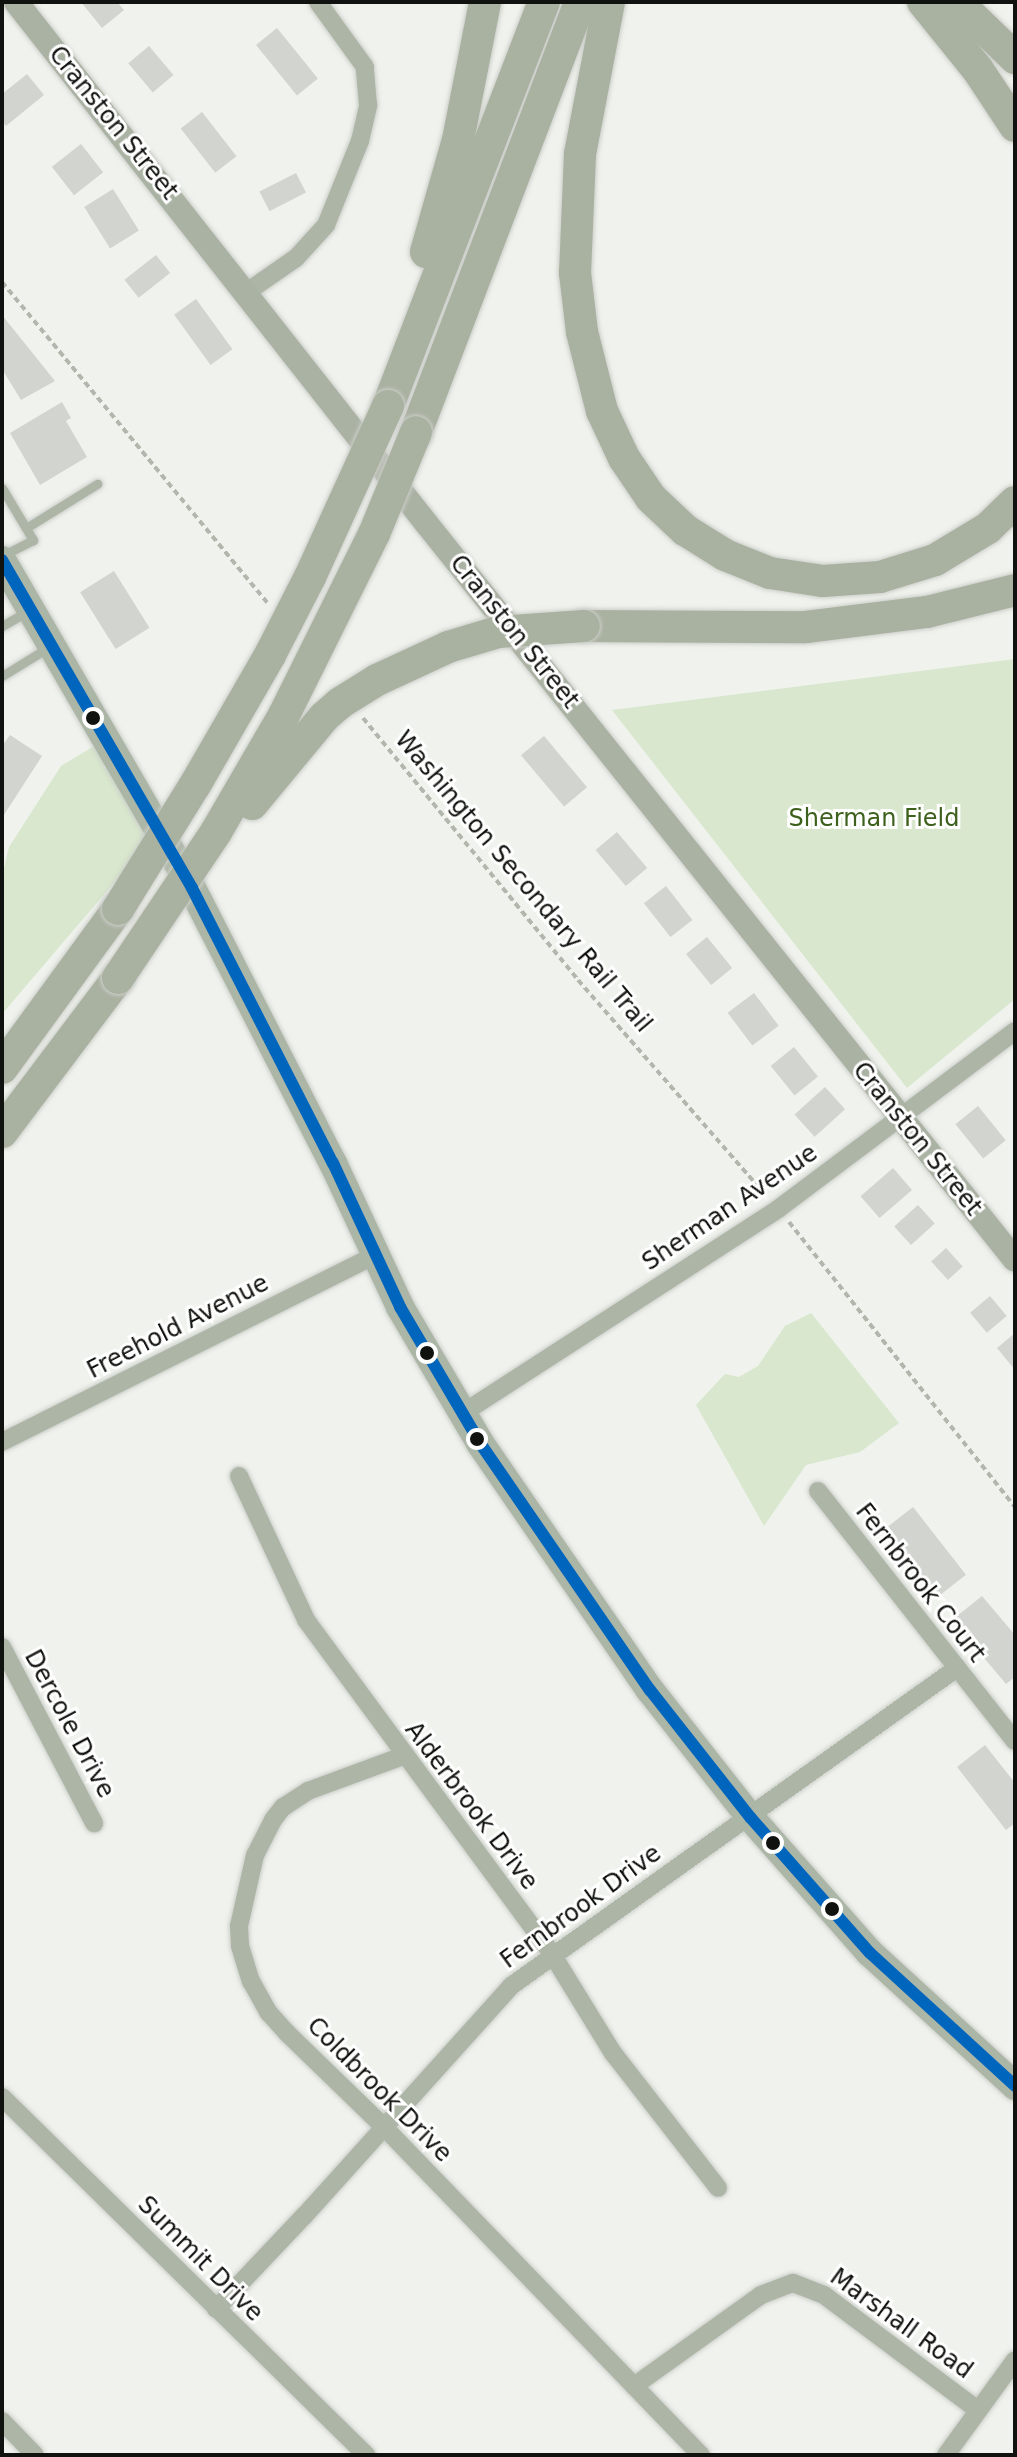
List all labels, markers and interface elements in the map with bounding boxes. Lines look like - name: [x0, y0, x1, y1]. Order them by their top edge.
- street label: Cranston Street: [42, 41, 184, 205]
- street label: Cranston Street: [443, 550, 585, 714]
- unlabelled marker: [85, 710, 101, 726]
- street label: Washington Secondary Rail Trail: [388, 726, 658, 1038]
- park label: Sherman Field: [789, 805, 959, 833]
- street label: Cranston Street: [846, 1057, 988, 1221]
- street label: Sherman Avenue: [637, 1139, 823, 1277]
- street label: Freehold Avenue: [83, 1269, 273, 1385]
- unlabelled marker: [419, 1345, 435, 1361]
- unlabelled marker: [469, 1431, 485, 1447]
- street label: Fernbrook Court: [849, 1498, 991, 1668]
- street label: Dercole Drive: [18, 1645, 120, 1803]
- street label: Alderbrook Drive: [399, 1717, 543, 1895]
- unlabelled marker: [765, 1835, 781, 1851]
- street label: Fernbrook Drive: [495, 1839, 667, 1975]
- unlabelled marker: [824, 1901, 840, 1917]
- street label: Coldbrook Drive: [301, 2012, 457, 2168]
- street label: Summit Drive: [132, 2191, 268, 2327]
- street label: Marshall Road: [824, 2263, 978, 2385]

